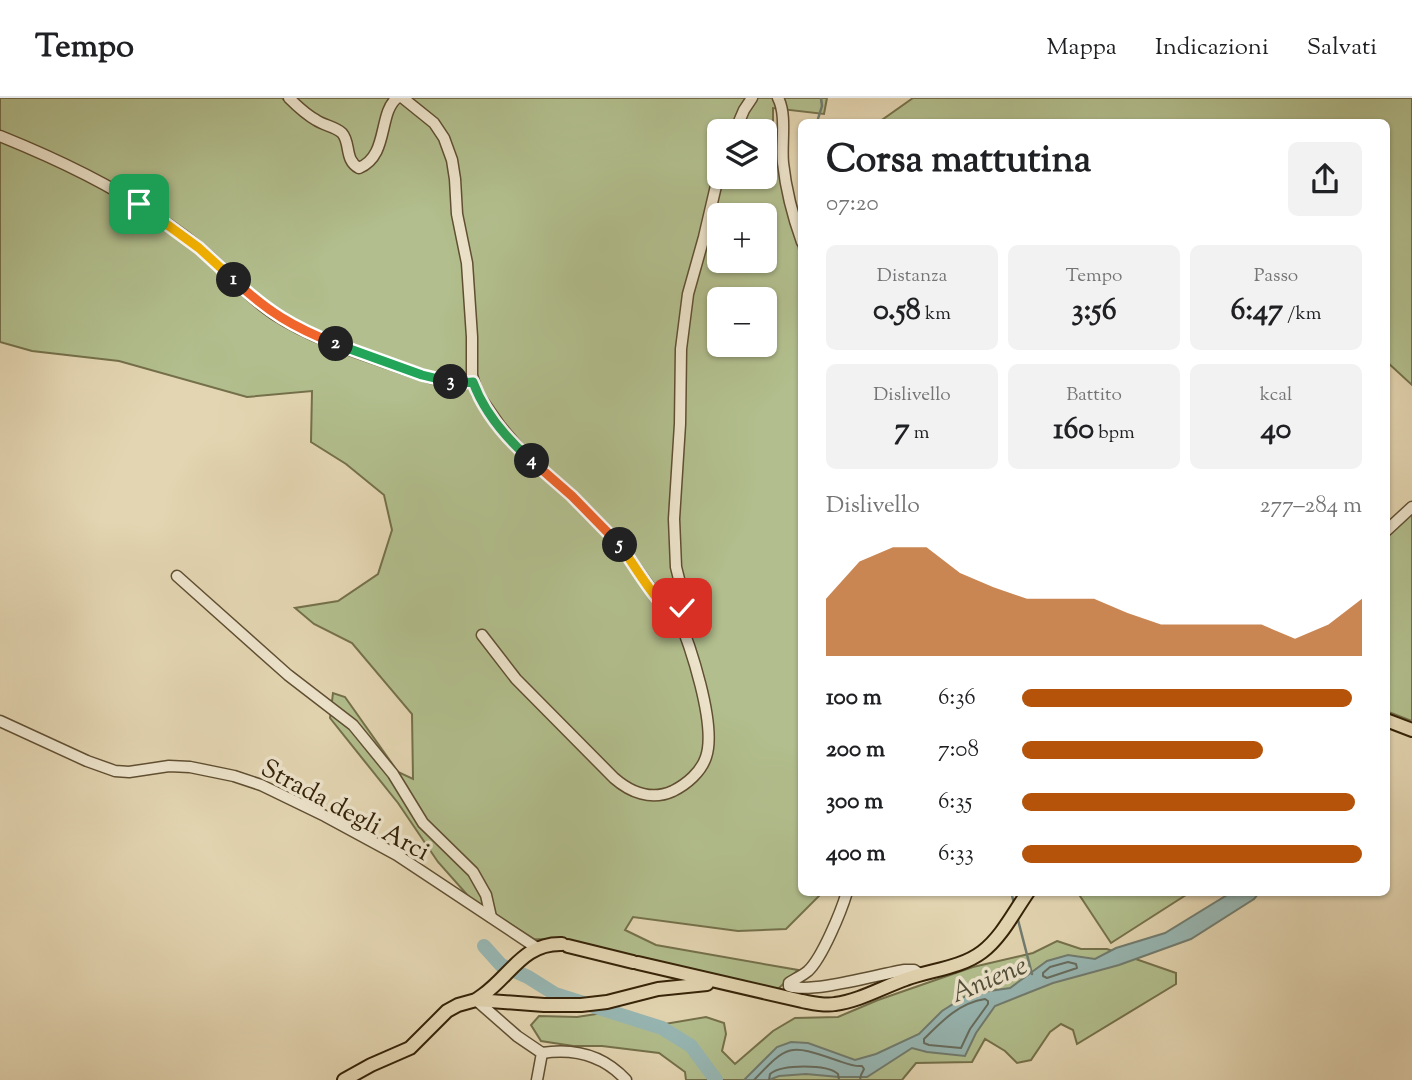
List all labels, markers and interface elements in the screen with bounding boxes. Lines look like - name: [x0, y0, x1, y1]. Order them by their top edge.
- text: Tempo: [35, 24, 134, 72]
- text: Mappa: [1047, 31, 1117, 65]
- text: Indicazioni: [1155, 31, 1269, 65]
- text: Salvati: [1307, 31, 1377, 65]
- map controls: [707, 119, 777, 357]
- button: layers: [707, 119, 777, 189]
- text: Corsa mattutina: [826, 135, 1091, 189]
- button: share: [1288, 142, 1362, 216]
- pin: [109, 174, 169, 234]
- icon: arrive: [120, 185, 158, 223]
- text: 07:20: [826, 188, 879, 221]
- button: +: [707, 203, 777, 273]
- pin: 1: [216, 262, 252, 298]
- text: Distanza: [877, 263, 947, 290]
- text: Tempo: [1065, 263, 1123, 290]
- text: Passo: [1254, 263, 1298, 290]
- text: 1: [230, 266, 237, 293]
- button: −: [707, 287, 777, 357]
- text: 0.58: [873, 290, 921, 333]
- text: 3:56: [1071, 290, 1117, 333]
- text: 6:47: [1231, 290, 1283, 333]
- text: km: [921, 301, 951, 328]
- text: /km: [1283, 301, 1321, 328]
- pin: 2: [318, 327, 354, 362]
- text: 2: [331, 330, 340, 357]
- pin: 3: [434, 364, 468, 400]
- text: 3: [447, 368, 454, 395]
- text: Dislivello: [873, 382, 951, 409]
- text: Battito: [1066, 382, 1122, 409]
- text: kcal: [1260, 382, 1292, 409]
- text: 7: [895, 409, 910, 452]
- text: 160: [1053, 409, 1094, 452]
- text: 40: [1261, 409, 1291, 452]
- text: m: [910, 420, 929, 447]
- text: bpm: [1094, 420, 1135, 447]
- pin: 4: [514, 444, 550, 478]
- text: 4: [527, 447, 536, 474]
- text: Dislivello: [826, 490, 920, 523]
- text: 277–284 m: [1260, 490, 1362, 523]
- pin: 5: [602, 528, 638, 562]
- text: 5: [616, 531, 623, 558]
- pin: [652, 578, 712, 638]
- icon: check: [663, 589, 701, 627]
- text: 100 m: [826, 682, 882, 715]
- text: 6:36: [938, 682, 976, 715]
- text: 200 m: [826, 734, 885, 767]
- text: 7:08: [938, 734, 979, 767]
- street label: Strada degli Arci: [254, 751, 436, 871]
- text: 300 m: [826, 786, 883, 819]
- text: 6:35: [938, 786, 972, 819]
- text: 400 m: [826, 838, 886, 871]
- text: 6:33: [938, 838, 974, 871]
- water label: Aniene: [944, 947, 1034, 1015]

